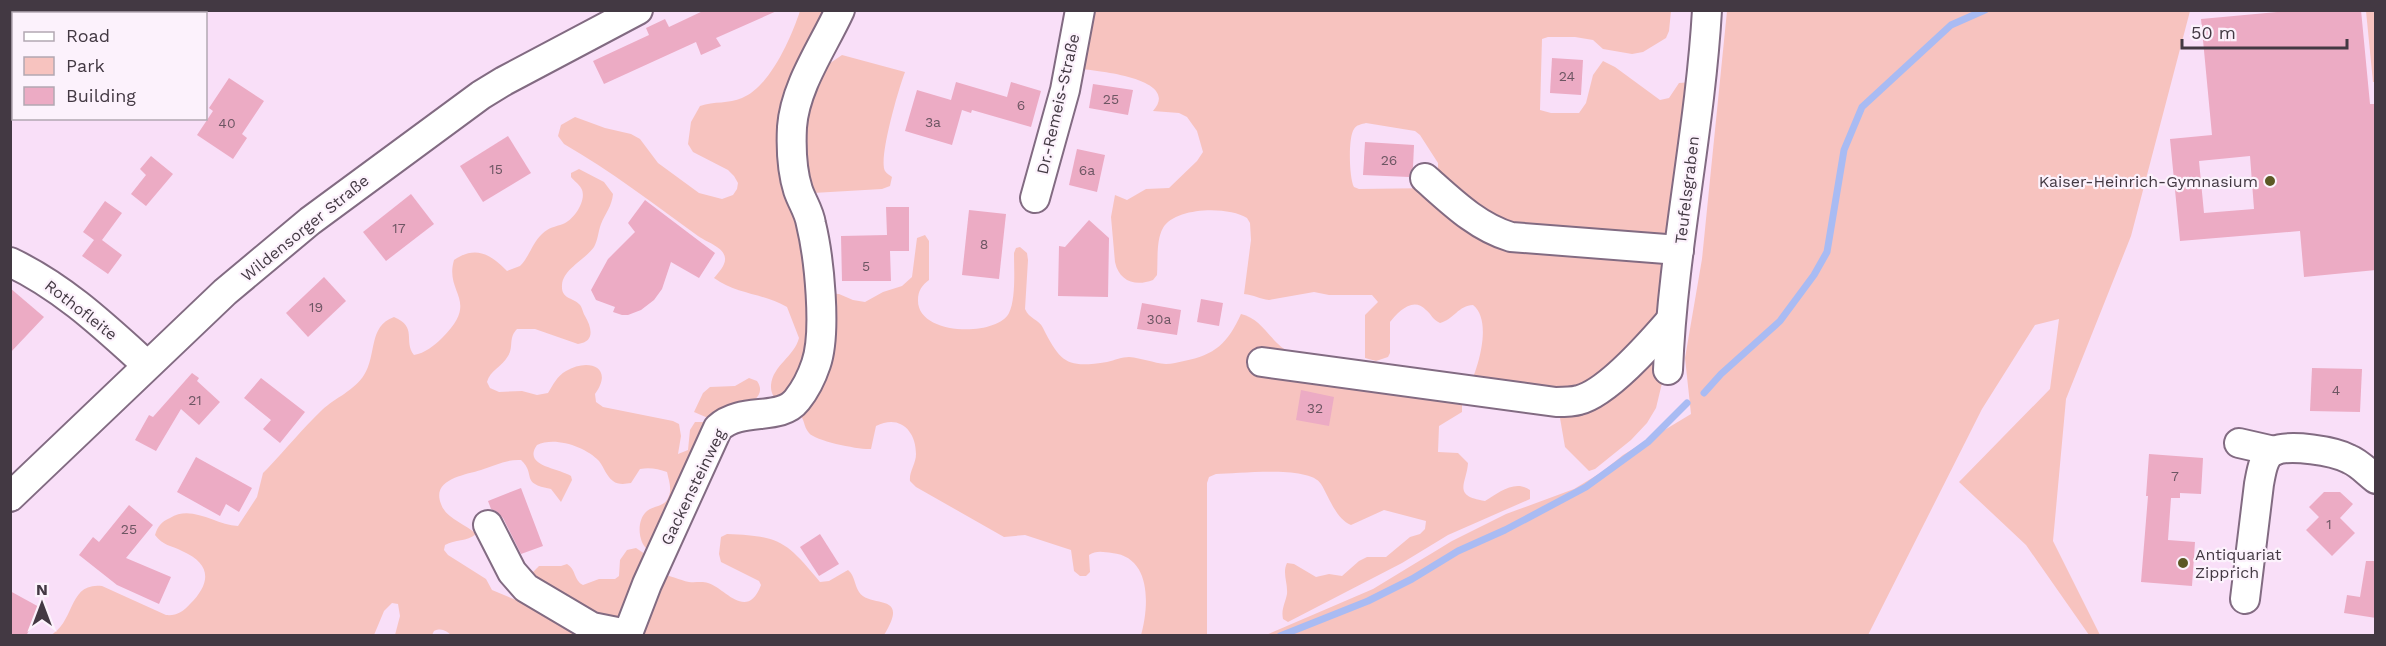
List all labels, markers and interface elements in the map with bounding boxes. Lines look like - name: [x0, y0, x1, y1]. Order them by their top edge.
- legend: [12, 12, 207, 120]
- scale bar: [2182, 12, 2347, 50]
- text: 50 m: [2191, 22, 2236, 43]
- text: Road: [66, 25, 110, 46]
- street label: Dr.-Remeis-Straße: [1033, 32, 1083, 176]
- text: Park: [66, 55, 105, 76]
- house number: 24: [1559, 68, 1575, 84]
- text: Building: [66, 85, 136, 106]
- house number: 25: [1103, 91, 1119, 107]
- house number: 6: [1017, 97, 1025, 113]
- house number: 3a: [925, 114, 941, 130]
- house number: 40: [218, 115, 236, 131]
- street label: Teufelsgraben: [1671, 135, 1703, 245]
- house number: 26: [1381, 152, 1397, 168]
- house number: 15: [489, 161, 503, 177]
- house number: 6a: [1079, 162, 1095, 178]
- street label: Wildensorger Straße: [237, 171, 373, 285]
- place label: Kaiser-Heinrich-Gymnasium: [2039, 172, 2258, 191]
- marker: Kaiser-Heinrich-Gymnasium: [2263, 174, 2277, 188]
- house number: 17: [392, 220, 406, 236]
- house number: 8: [980, 236, 988, 252]
- house number: 5: [862, 258, 870, 274]
- street label: Rothofleite: [41, 276, 121, 344]
- house number: 19: [309, 299, 323, 315]
- house number: 30a: [1147, 311, 1171, 327]
- house number: 4: [2332, 382, 2340, 398]
- house number: 21: [188, 392, 202, 408]
- house number: 32: [1307, 400, 1323, 416]
- street label: Gackensteinweg: [657, 425, 730, 548]
- house number: 7: [2171, 468, 2179, 484]
- house number: 1: [2326, 516, 2332, 532]
- house number: 25: [121, 521, 137, 537]
- place label: Antiquariat Zipprich: [2195, 545, 2282, 582]
- marker: Antiquariat Zipprich: [2176, 556, 2190, 570]
- north arrow: [12, 574, 72, 634]
- text: N: [36, 580, 48, 599]

